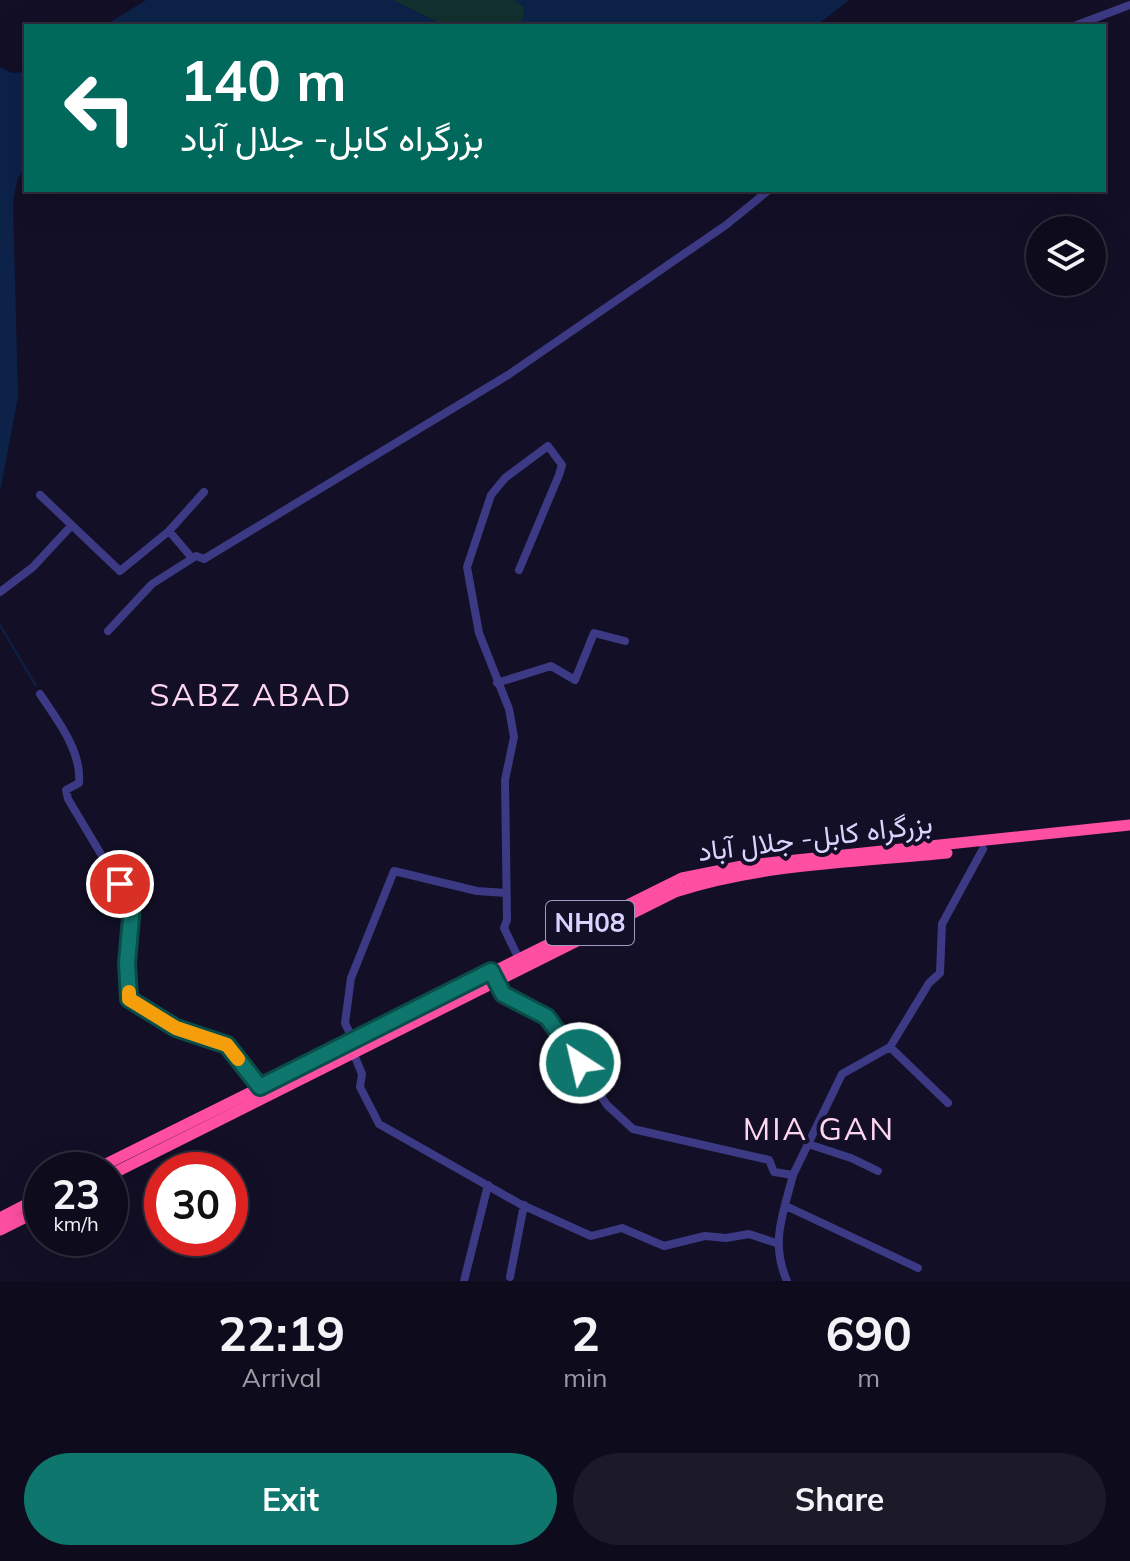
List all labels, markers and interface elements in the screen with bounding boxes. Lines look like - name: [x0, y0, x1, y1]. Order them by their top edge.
- text: 140 m: [180, 45, 347, 115]
- icon: left: [48, 56, 152, 160]
- text: بزرگراه کابل- جلال آباد: [180, 115, 484, 160]
- map controls: [1026, 216, 1106, 296]
- button: layers: [1026, 216, 1106, 296]
- district label: SABZ ABAD: [149, 674, 353, 714]
- street label: بزرگراه کابل- جلال آباد: [696, 805, 934, 869]
- pin: [86, 850, 154, 918]
- icon: arrive: [98, 862, 142, 906]
- road number: NH08: [546, 901, 634, 945]
- position arrow: [538, 1021, 622, 1105]
- district label: MIA GAN: [743, 1108, 895, 1148]
- speed limit sign: 30: [144, 1152, 248, 1256]
- text: 23: [52, 1169, 100, 1219]
- text: km/h: [53, 1211, 99, 1236]
- text: 22:19: [218, 1303, 345, 1363]
- text: 2: [571, 1303, 600, 1363]
- text: 690: [826, 1303, 912, 1363]
- text: Arrival: [242, 1361, 321, 1394]
- text: min: [563, 1361, 607, 1394]
- text: m: [857, 1361, 880, 1394]
- button: Exit: [24, 1453, 557, 1545]
- button: Share: [573, 1453, 1106, 1545]

